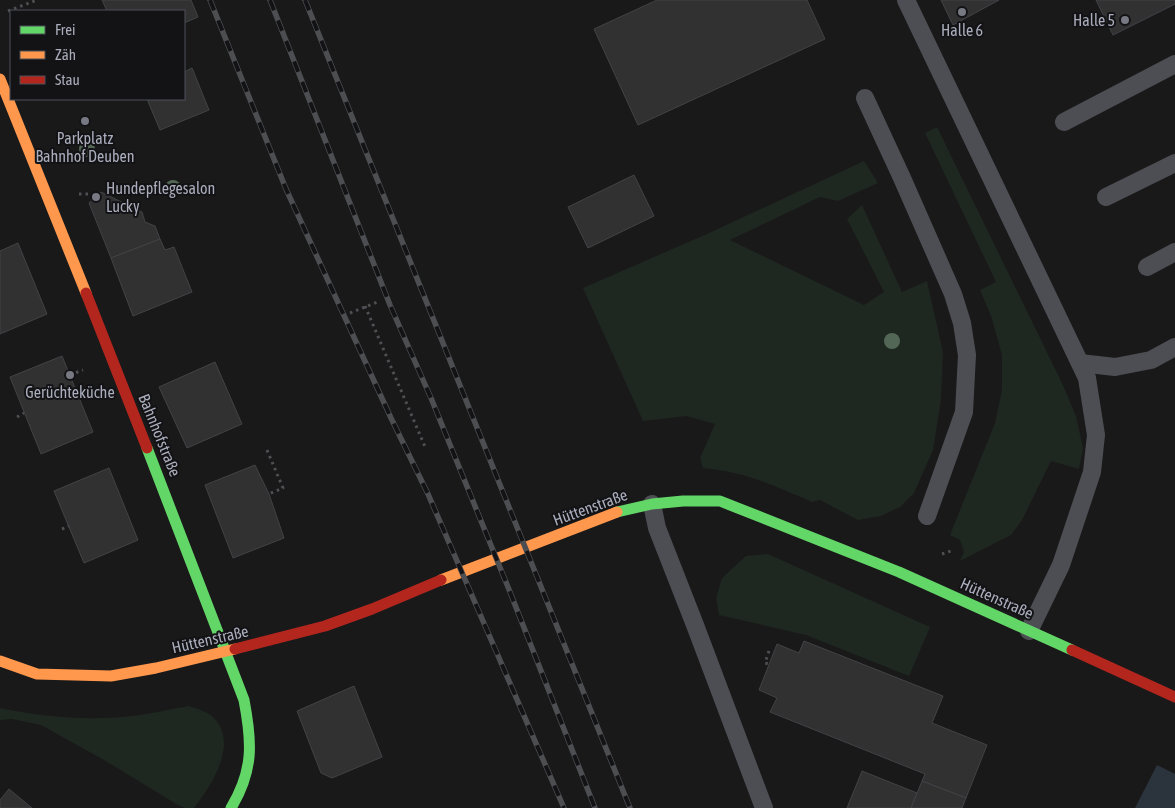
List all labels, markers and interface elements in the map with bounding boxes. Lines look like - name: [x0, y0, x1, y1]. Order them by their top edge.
- marker: Halle 6: [956, 6, 968, 18]
- legend: [10, 10, 185, 100]
- place label: Halle 5: [1073, 11, 1115, 29]
- marker: Halle 5: [1119, 14, 1131, 26]
- text: Frei: [55, 21, 75, 38]
- place label: Halle 6: [941, 21, 983, 39]
- text: Zäh: [55, 46, 76, 63]
- text: Stau: [55, 71, 80, 88]
- marker: Parkplatz Bahnhof Deuben: [79, 115, 91, 127]
- place label: Parkplatz Bahnhof Deuben: [36, 129, 135, 165]
- place label: Hundepflegesalon Lucky: [106, 179, 215, 216]
- marker: Hundepflegesalon Lucky: [90, 191, 102, 203]
- marker: Gerüchteküche: [64, 369, 76, 381]
- place label: Gerüchteküche: [25, 383, 115, 401]
- street label: Bahnhofstraße: [135, 391, 185, 479]
- street label: Hüttenstraße: [550, 485, 630, 529]
- street label: Hüttenstraße: [958, 574, 1036, 622]
- street label: Hüttenstraße: [170, 621, 250, 657]

